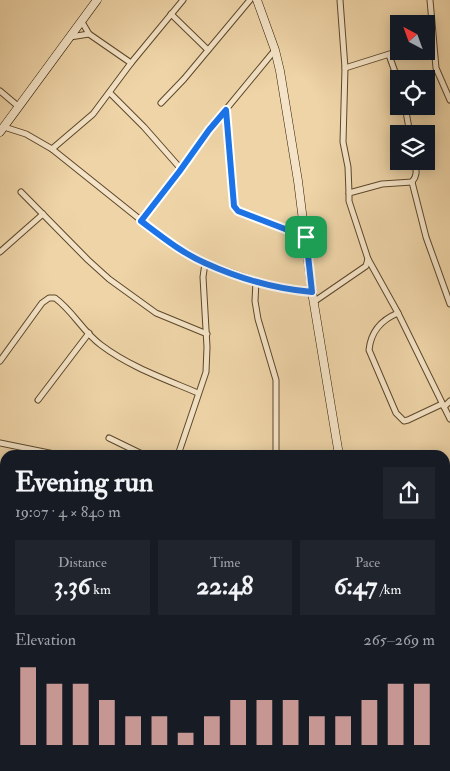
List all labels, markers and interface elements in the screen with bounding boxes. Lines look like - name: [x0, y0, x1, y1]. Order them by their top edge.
- north arrow: [390, 15, 435, 60]
- map controls: [390, 15, 435, 170]
- button: locate: [390, 70, 435, 115]
- button: layers: [390, 125, 435, 170]
- pin: [285, 216, 327, 258]
- icon: arrive: [292, 223, 320, 251]
- text: Evening run: [15, 465, 153, 500]
- button: share: [383, 467, 435, 519]
- text: 19:07 · 4 × 840 m: [15, 502, 121, 522]
- text: Distance: [58, 554, 107, 571]
- text: Time: [210, 554, 240, 571]
- text: Pace: [355, 554, 380, 571]
- text: 3.36: [54, 571, 90, 602]
- text: 22:48: [197, 571, 253, 602]
- text: 6:47: [334, 571, 377, 602]
- text: km: [90, 581, 111, 598]
- text: /km: [377, 581, 401, 598]
- text: Elevation: [15, 630, 76, 650]
- text: 265–269 m: [364, 630, 435, 650]

